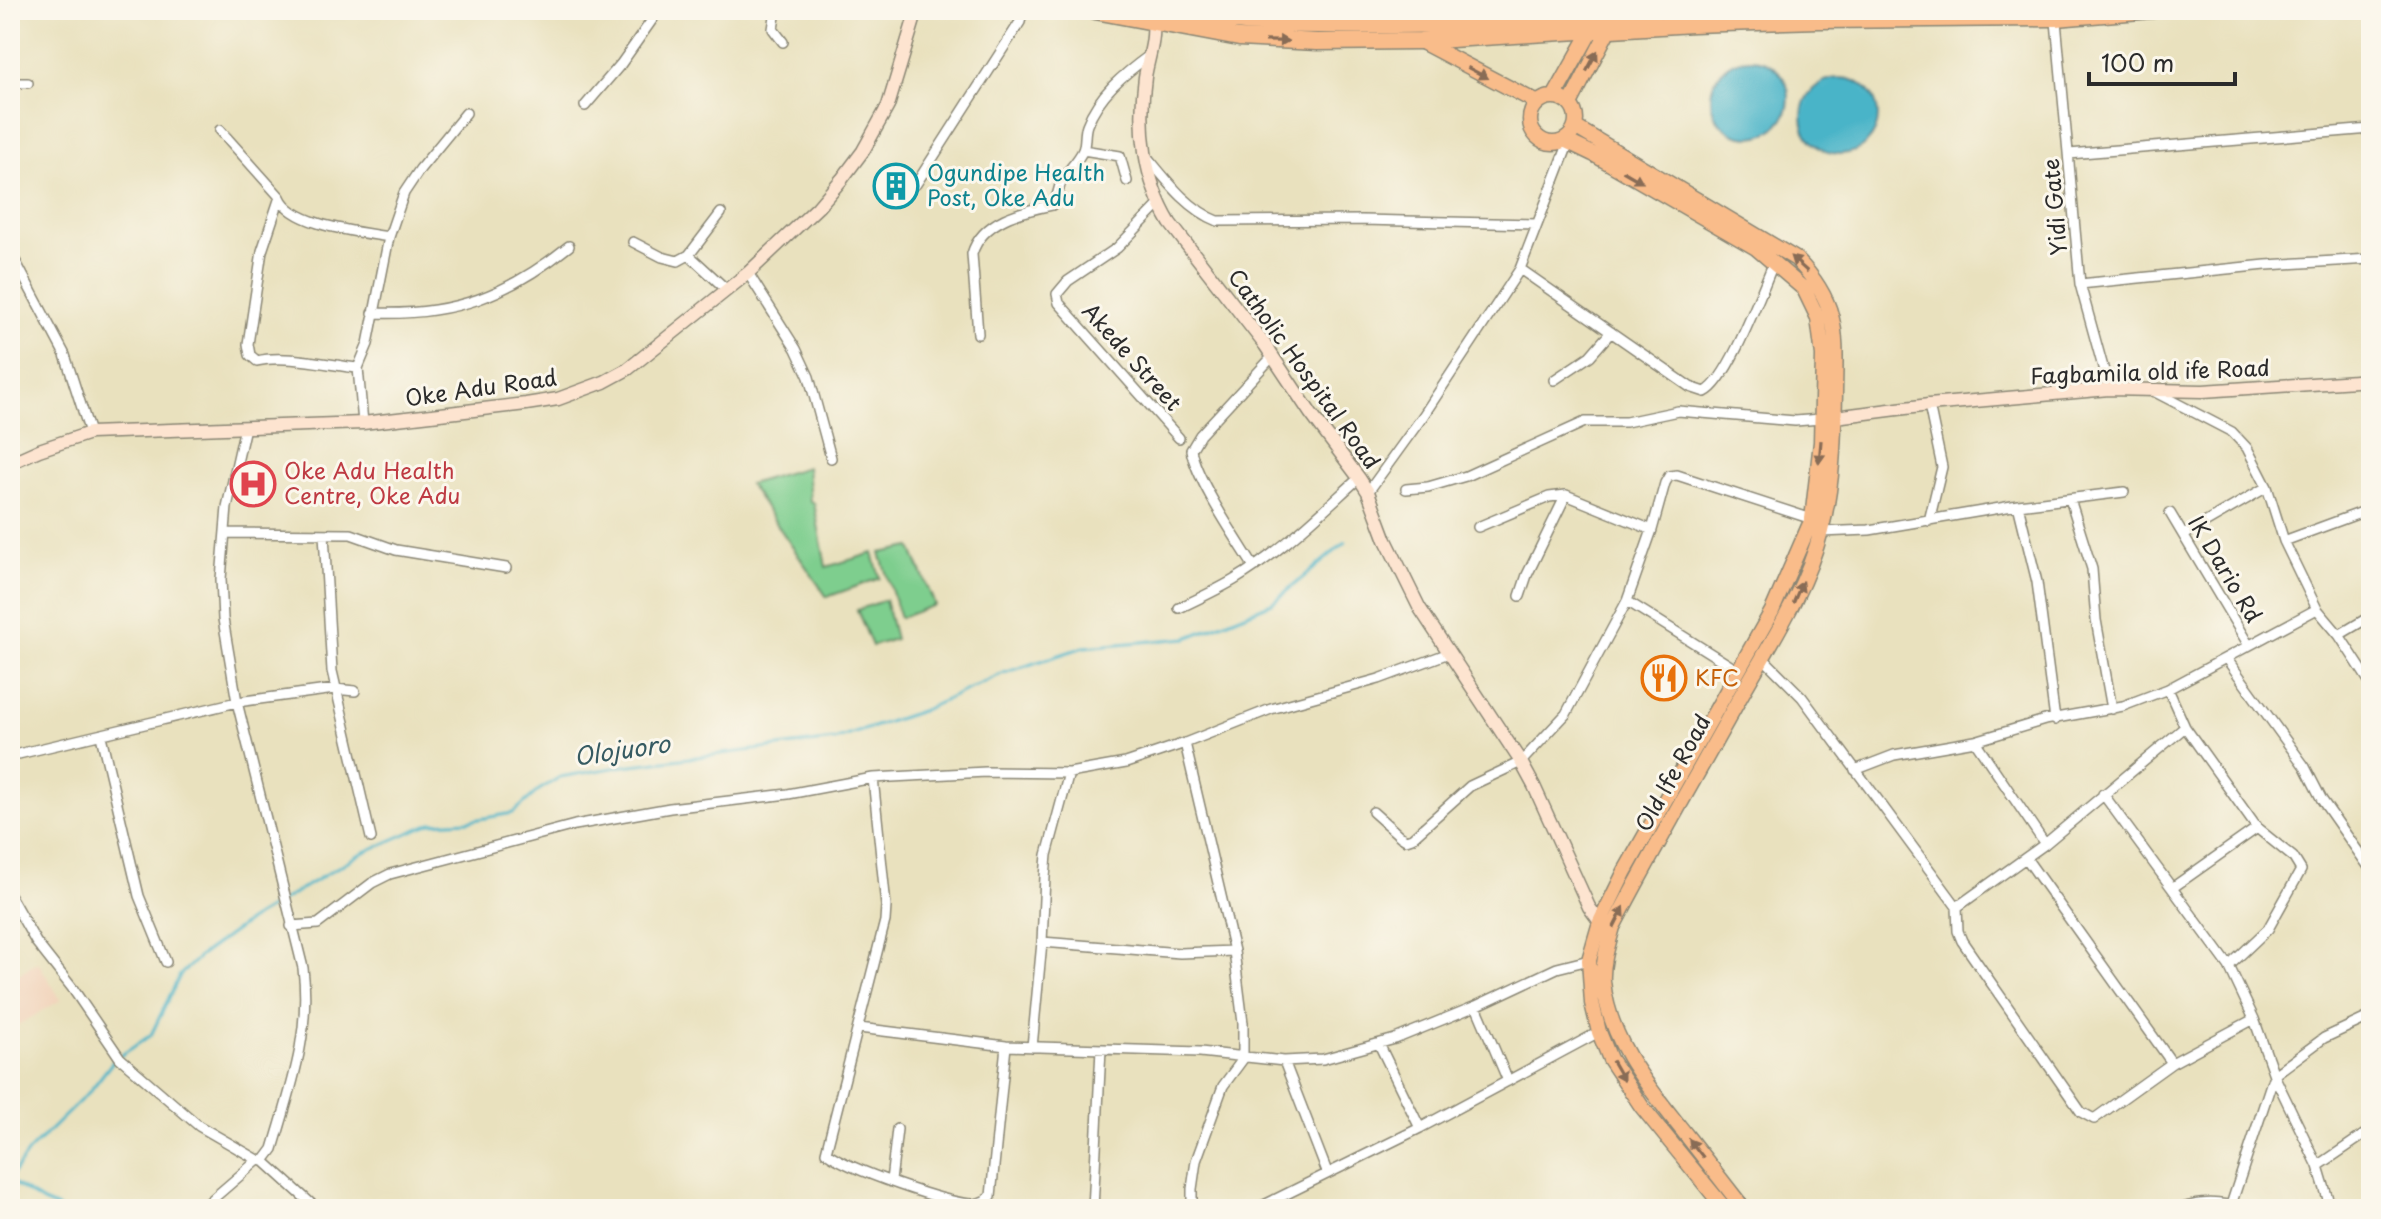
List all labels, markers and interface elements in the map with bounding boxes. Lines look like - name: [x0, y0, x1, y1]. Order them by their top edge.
- one-way arrow: [1265, 35, 1290, 47]
- scale bar: [2089, 36, 2235, 86]
- text: 100 m: [2101, 44, 2174, 80]
- one-way arrow: [1585, 49, 1598, 72]
- one-way arrow: [1467, 66, 1490, 79]
- place label: Ogundipe Health Post, Oke Adu: [927, 155, 1105, 213]
- street label: Yidi Gate: [2033, 157, 2074, 257]
- building icon: Ogundipe Health Post, Oke Adu: [872, 162, 920, 210]
- one-way arrow: [1622, 170, 1644, 184]
- one-way arrow: [1790, 256, 1810, 273]
- street label: Catholic Hospital Road: [1221, 261, 1389, 475]
- street label: Akede Street: [1076, 295, 1191, 417]
- street label: Fagbamila old ife Road: [2030, 350, 2270, 391]
- street label: Oke Adu Road: [403, 360, 559, 413]
- one-way arrow: [1813, 439, 1826, 464]
- place label: Oke Adu Health Centre, Oke Adu: [284, 453, 460, 511]
- hospital icon: Oke Adu Health Centre, Oke Adu: [229, 460, 277, 508]
- street label: IK Dario Rd: [2181, 508, 2271, 628]
- one-way arrow: [1791, 580, 1804, 603]
- restaurant icon: KFC: [1640, 654, 1688, 702]
- place label: KFC: [1695, 660, 1739, 693]
- street label: Old Ife Road: [1626, 708, 1718, 837]
- water label: Olojuoro: [571, 724, 674, 774]
- one-way arrow: [1612, 906, 1625, 929]
- one-way arrow: [1611, 1060, 1625, 1082]
- one-way arrow: [1688, 1137, 1704, 1158]

